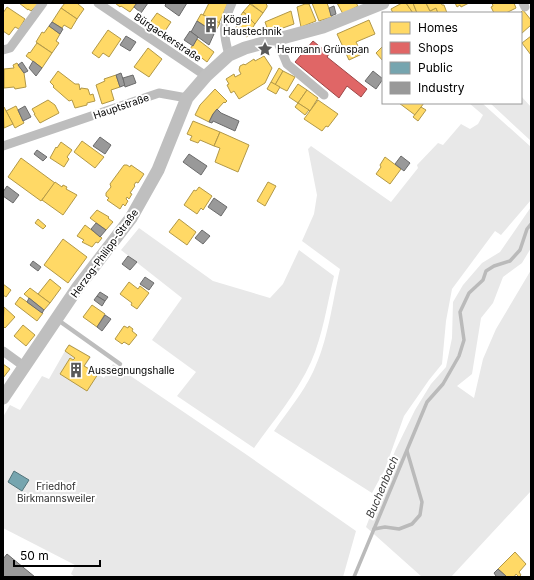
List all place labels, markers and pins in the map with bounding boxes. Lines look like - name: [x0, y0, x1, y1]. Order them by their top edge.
- place label: Kögel Haustechnik: [223, 13, 282, 37]
- building icon: Kögel Haustechnik: [202, 16, 220, 34]
- place icon: Hermann Grünspan: [256, 40, 274, 58]
- place label: Hermann Grünspan: [277, 43, 369, 55]
- building icon: Aussegnungshalle: [67, 361, 85, 379]
- place label: Aussegnungshalle: [88, 364, 175, 376]

